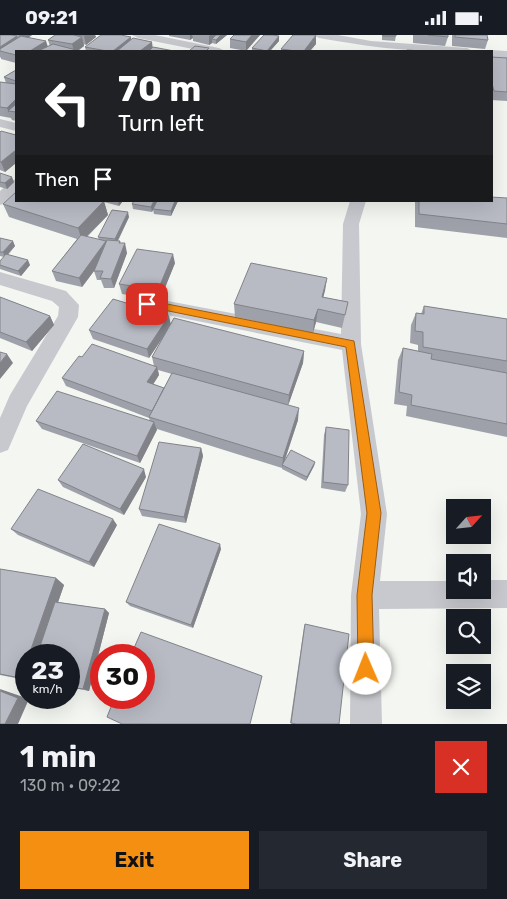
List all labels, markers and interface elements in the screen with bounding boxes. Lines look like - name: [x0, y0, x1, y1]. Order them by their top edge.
- text: 09:21: [25, 6, 77, 29]
- text: 70 m: [118, 68, 201, 110]
- icon: left: [35, 70, 100, 135]
- text: Turn left: [118, 110, 204, 137]
- icon: arrive: [89, 165, 117, 193]
- text: Then: [35, 168, 79, 191]
- pin: [126, 283, 168, 325]
- icon: arrive: [133, 290, 161, 318]
- north arrow: [446, 499, 491, 544]
- map controls: [446, 499, 491, 709]
- button: sound: [446, 554, 491, 599]
- button: search: [446, 609, 491, 654]
- position arrow: [339, 642, 391, 694]
- speed limit sign: 30: [90, 644, 155, 709]
- text: 23: [31, 656, 64, 685]
- button: layers: [446, 664, 491, 709]
- text: km/h: [33, 682, 62, 696]
- text: 1 min: [20, 739, 97, 775]
- button: close: [435, 741, 487, 793]
- text: 130 m · 09:22: [20, 776, 120, 795]
- button: Exit: [20, 831, 249, 889]
- button: Share: [259, 831, 487, 889]

